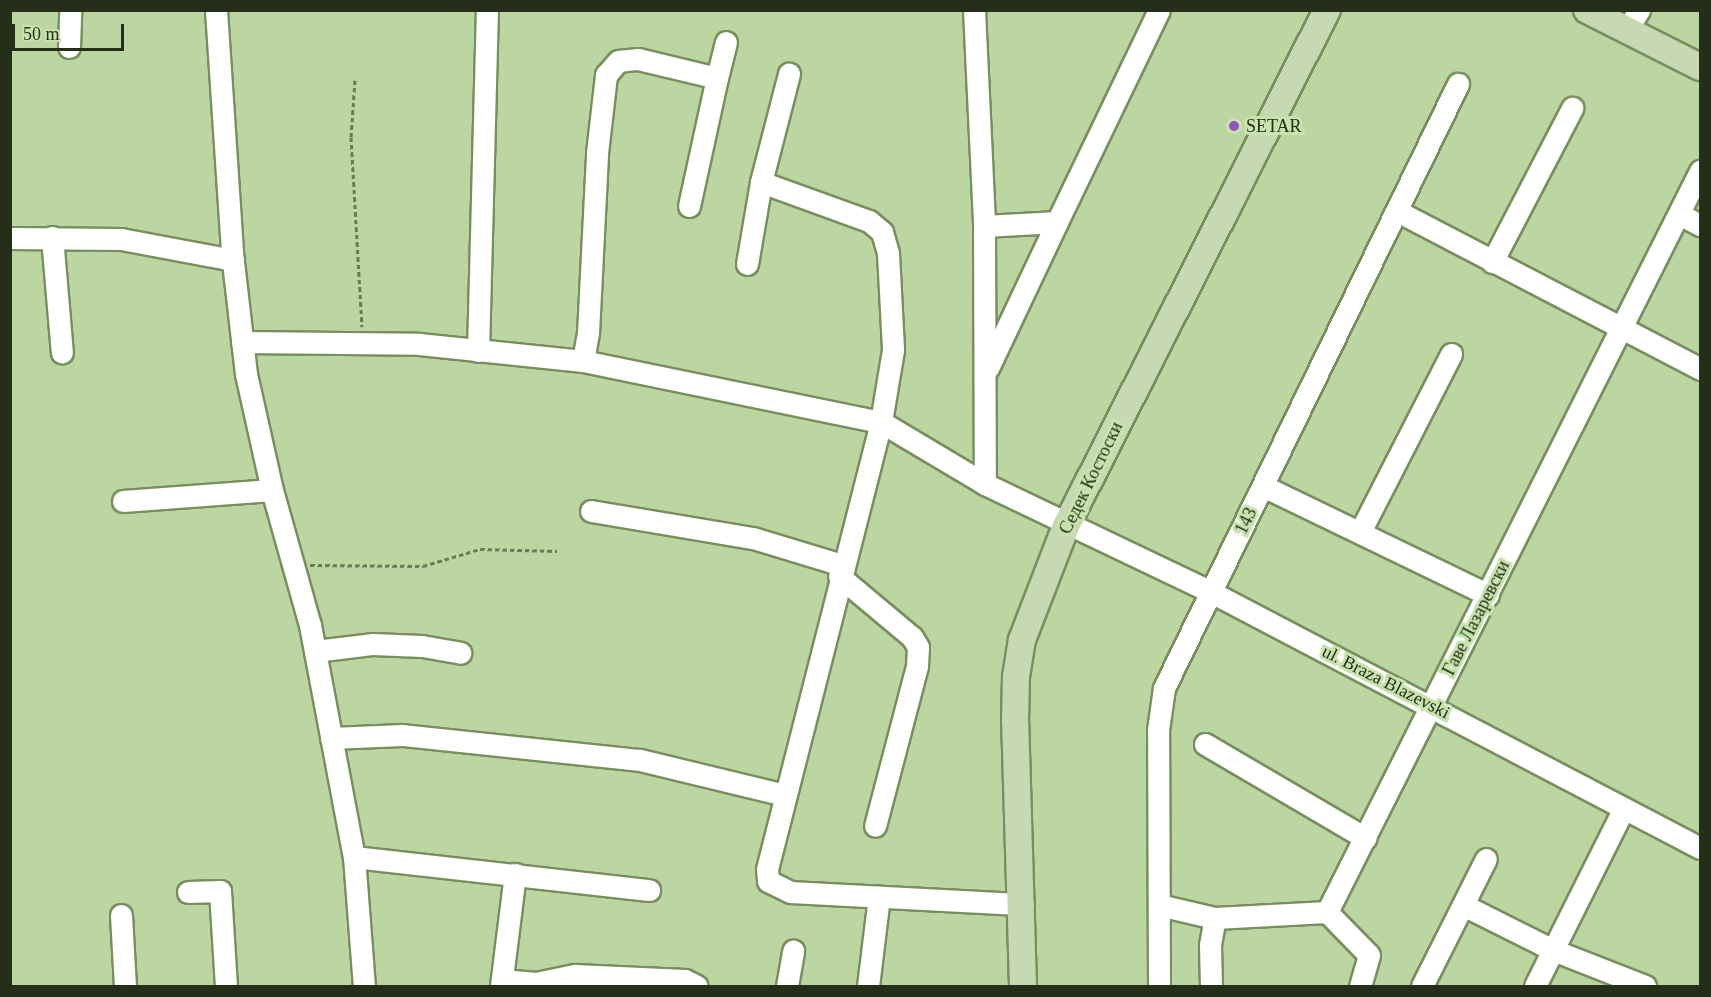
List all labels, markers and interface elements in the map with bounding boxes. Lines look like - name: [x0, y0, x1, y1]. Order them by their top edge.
- scale bar: [15, 12, 128, 50]
- text: 50 m: [23, 24, 60, 44]
- place label: SETAR: [1246, 115, 1302, 137]
- marker: SETAR: [1227, 119, 1241, 133]
- street label: Седек Костоски: [1054, 418, 1128, 538]
- street label: 143: [1230, 504, 1262, 538]
- street label: Гаве Лазаревски: [1438, 557, 1514, 679]
- street label: ul. Braza Blazevski: [1319, 640, 1453, 724]

